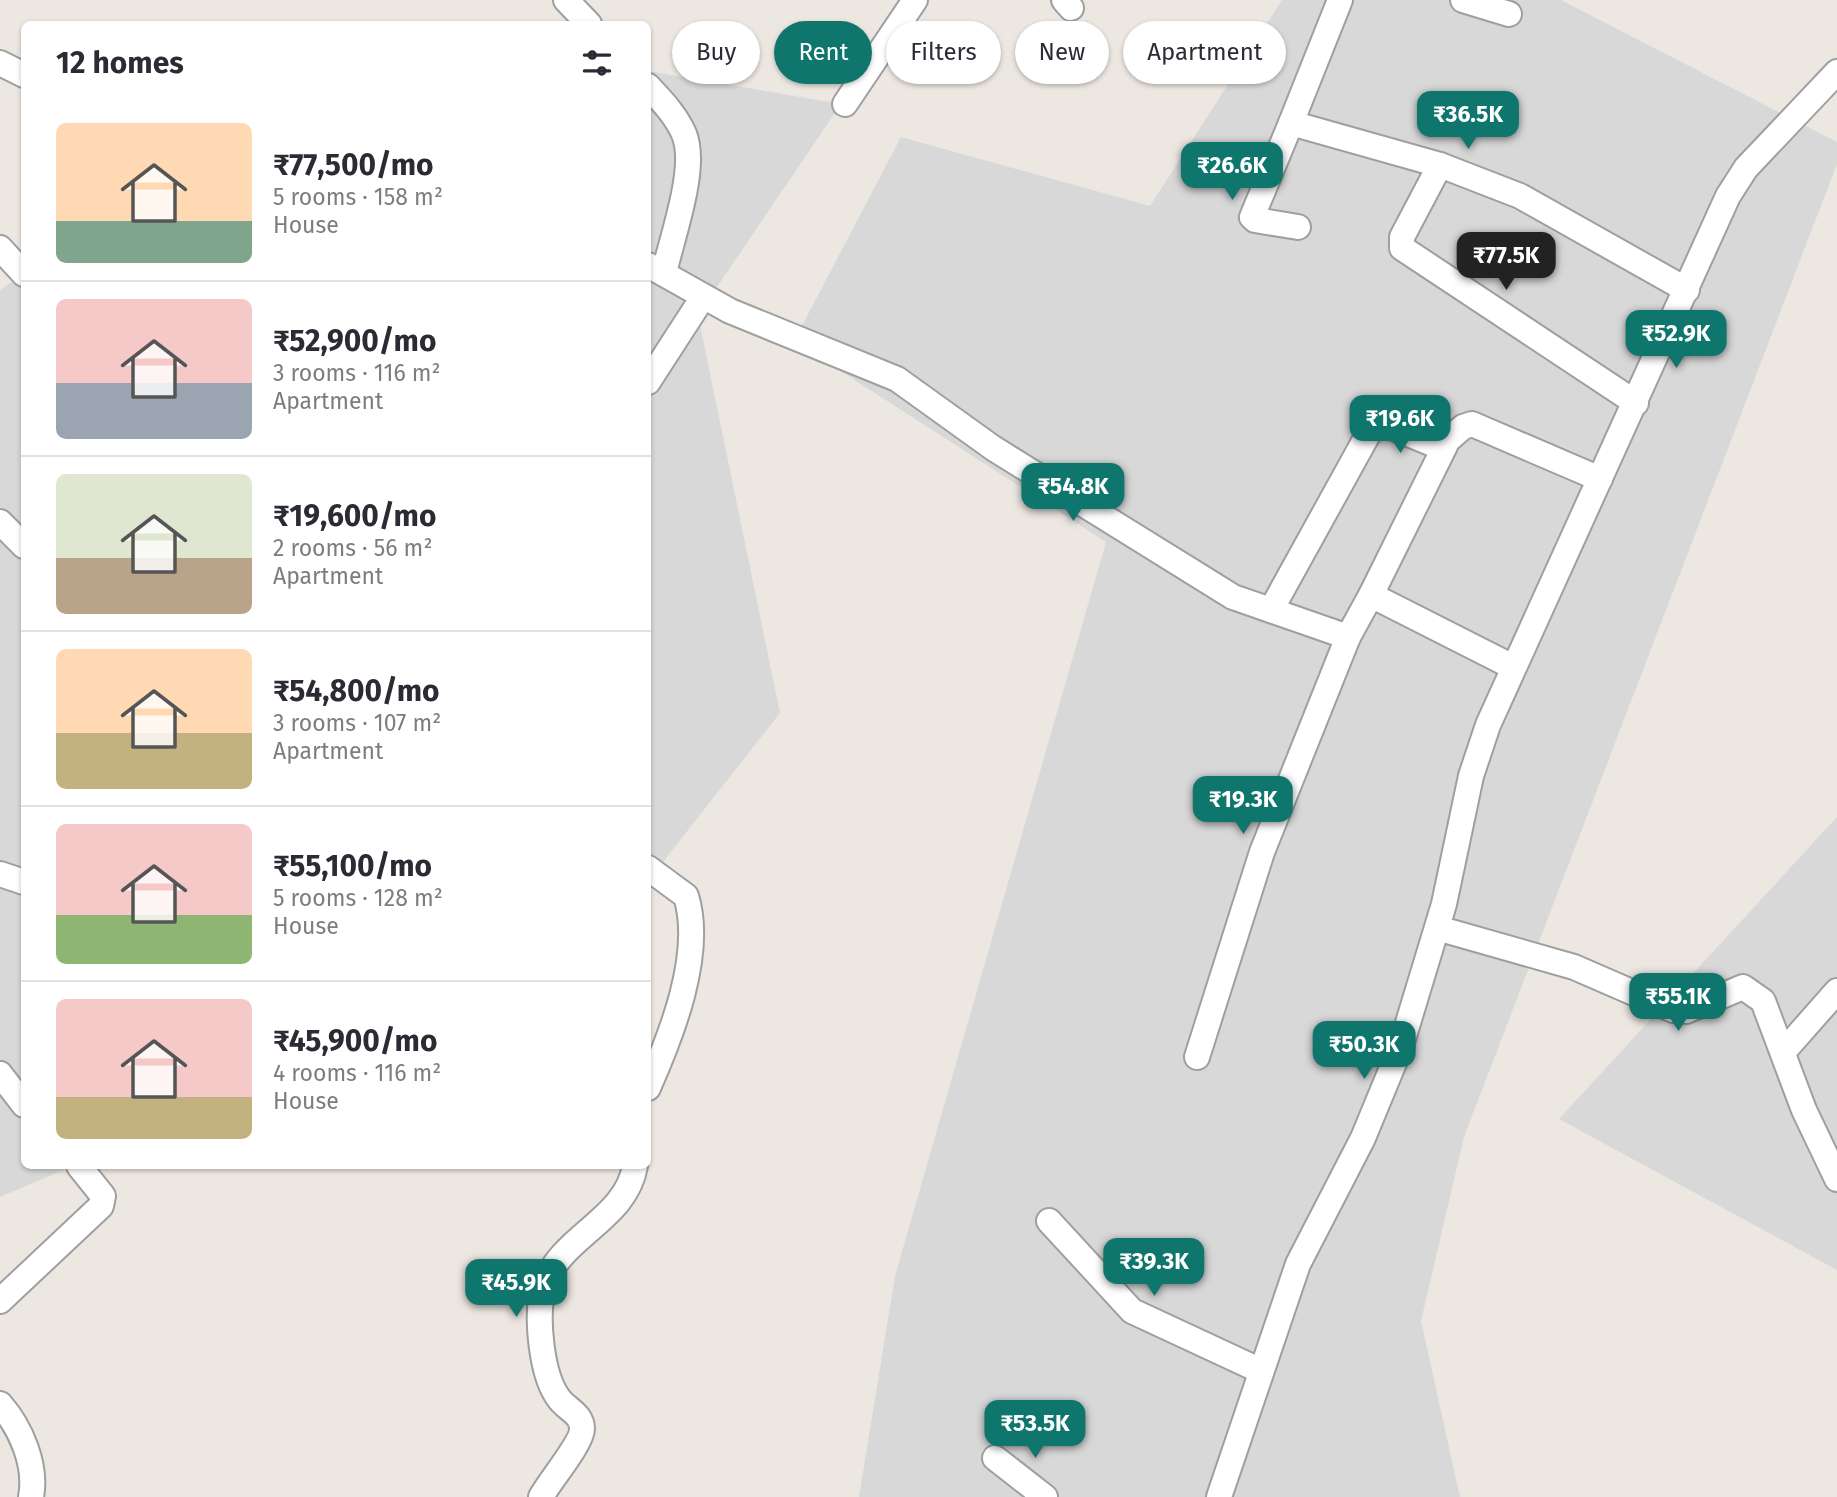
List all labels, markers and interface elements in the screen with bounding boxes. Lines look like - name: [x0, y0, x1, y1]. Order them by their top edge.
- chip: Buy: [672, 21, 760, 84]
- chip: Rent: [774, 21, 872, 84]
- chip: Filters: [886, 21, 1001, 84]
- chip: New: [1015, 21, 1109, 84]
- chip: Apartment: [1123, 21, 1286, 84]
- icon: filters: [578, 44, 616, 82]
- text: 12 homes: [56, 45, 184, 81]
- pin: ₹36.5K: [1411, 92, 1525, 151]
- text: ₹36.5K: [1433, 100, 1503, 128]
- pin: ₹26.6K: [1175, 142, 1289, 202]
- text: ₹77,500/mo: [273, 147, 434, 183]
- icon: home: [112, 151, 196, 235]
- text: ₹26.6K: [1197, 151, 1267, 179]
- text: 5 rooms · 158 m²: [273, 183, 443, 211]
- text: House: [273, 211, 339, 239]
- pin: ₹77.5K: [1449, 232, 1563, 292]
- text: ₹77.5K: [1473, 241, 1539, 269]
- pin: ₹52.9K: [1619, 310, 1733, 370]
- text: ₹52.9K: [1642, 319, 1710, 347]
- text: ₹52,900/mo: [273, 323, 436, 359]
- icon: home: [112, 327, 196, 411]
- text: 3 rooms · 116 m²: [273, 359, 441, 387]
- text: Apartment: [273, 387, 383, 415]
- pin: ₹19.6K: [1343, 396, 1457, 455]
- text: ₹19.6K: [1366, 404, 1434, 432]
- pin: ₹54.8K: [1016, 463, 1130, 523]
- text: ₹54.8K: [1037, 472, 1109, 500]
- text: ₹19,600/mo: [273, 498, 436, 534]
- icon: home: [112, 502, 196, 586]
- text: 2 rooms · 56 m²: [273, 534, 432, 562]
- text: Apartment: [273, 562, 383, 590]
- text: ₹54,800/mo: [273, 673, 440, 709]
- icon: home: [112, 677, 196, 761]
- text: 3 rooms · 107 m²: [273, 709, 441, 737]
- text: Apartment: [273, 737, 383, 765]
- pin: ₹19.3K: [1186, 776, 1300, 836]
- text: ₹19.3K: [1209, 785, 1277, 813]
- text: ₹55,100/mo: [273, 848, 432, 884]
- icon: home: [112, 852, 196, 936]
- text: 5 rooms · 128 m²: [273, 884, 443, 912]
- text: House: [273, 912, 339, 940]
- pin: ₹55.1K: [1621, 974, 1735, 1033]
- text: ₹55.1K: [1645, 982, 1711, 1010]
- pin: ₹50.3K: [1307, 1021, 1421, 1081]
- text: ₹45,900/mo: [273, 1023, 437, 1059]
- icon: home: [112, 1027, 196, 1111]
- text: ₹50.3K: [1329, 1030, 1399, 1058]
- text: 4 rooms · 116 m²: [273, 1059, 441, 1087]
- text: House: [273, 1087, 339, 1115]
- pin: ₹39.3K: [1097, 1238, 1211, 1298]
- text: ₹39.3K: [1119, 1247, 1189, 1275]
- pin: ₹45.9K: [459, 1260, 573, 1319]
- text: ₹45.9K: [481, 1268, 551, 1296]
- pin: ₹53.5K: [978, 1400, 1092, 1460]
- text: ₹53.5K: [1000, 1409, 1070, 1437]

